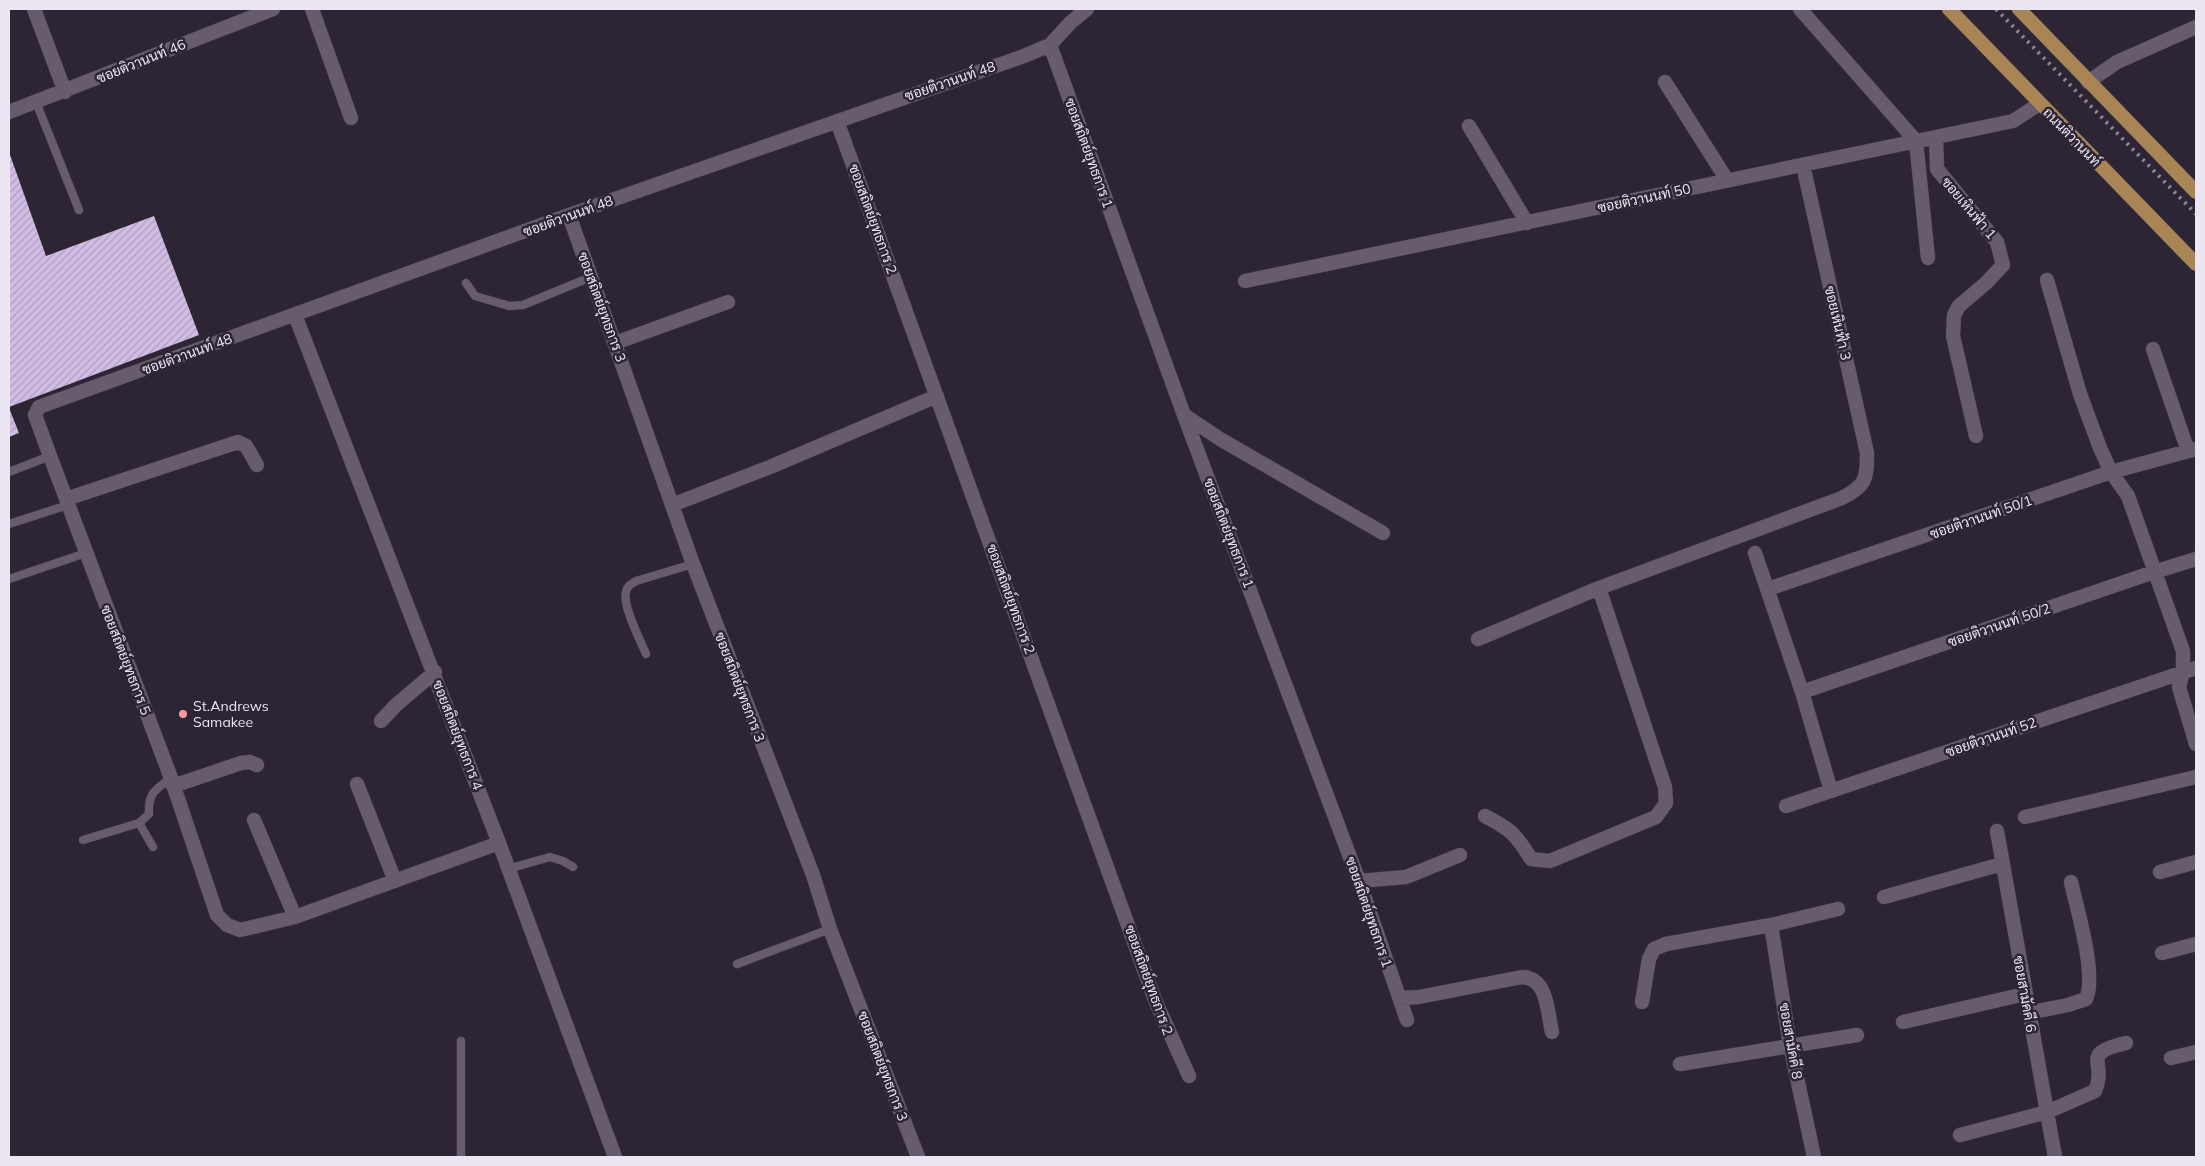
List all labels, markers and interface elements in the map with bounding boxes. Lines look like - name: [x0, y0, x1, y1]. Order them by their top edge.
- street label: ซอยติวานนท์ 46: [94, 35, 188, 87]
- street label: ซอยติวานนท์ 48: [902, 57, 998, 105]
- street label: ซอยสถิตย์ยุทธการ 1: [1060, 95, 1117, 211]
- street label: ถนนติวานนท์: [2039, 104, 2105, 170]
- street label: ซอยสถิตย์ยุทธการ 2: [844, 161, 901, 277]
- street label: ซอยเหินฟ้า 1: [1938, 173, 2000, 243]
- street label: ซอยติวานนท์ 50: [1596, 179, 1692, 217]
- street label: ซอยติวานนท์ 48: [520, 191, 616, 241]
- street label: ซอยสถิตย์ยุทธการ 3: [573, 249, 630, 365]
- street label: ซอยเหินฟ้า 3: [1821, 284, 1855, 362]
- street label: ซอยติวานนท์ 48: [139, 329, 235, 379]
- street label: ซอยสถิตย์ยุทธการ 1: [1199, 476, 1258, 591]
- street label: ซอยติวานนท์ 50/1: [1927, 491, 2035, 543]
- street label: ซอยสถิตย์ยุทธการ 2: [982, 541, 1039, 657]
- street label: ซอยติวานนท์ 50/2: [1945, 599, 2053, 651]
- street label: ซอยสถิตย์ยุทธการ 5: [96, 603, 155, 718]
- street label: ซอยสถิตย์ยุทธการ 3: [710, 630, 769, 745]
- street label: ซอยสถิตย์ยุทธการ 4: [428, 678, 487, 793]
- place label: St.Andrews Samakee: [193, 697, 269, 731]
- marker: St.Andrews Samakee: [177, 708, 189, 720]
- street label: ซอยติวานนท์ 52: [1943, 713, 2039, 761]
- street label: ซอยสถิตย์ยุทธการ 1: [1341, 854, 1396, 970]
- street label: ซอยสถิตย์ยุทธการ 2: [1120, 922, 1177, 1038]
- street label: ซอยสามัคคี 6: [2009, 954, 2041, 1034]
- street label: ซอยสามัคคี 8: [1775, 1001, 1807, 1081]
- street label: ซอยสถิตย์ยุทธการ 3: [853, 1009, 912, 1124]

